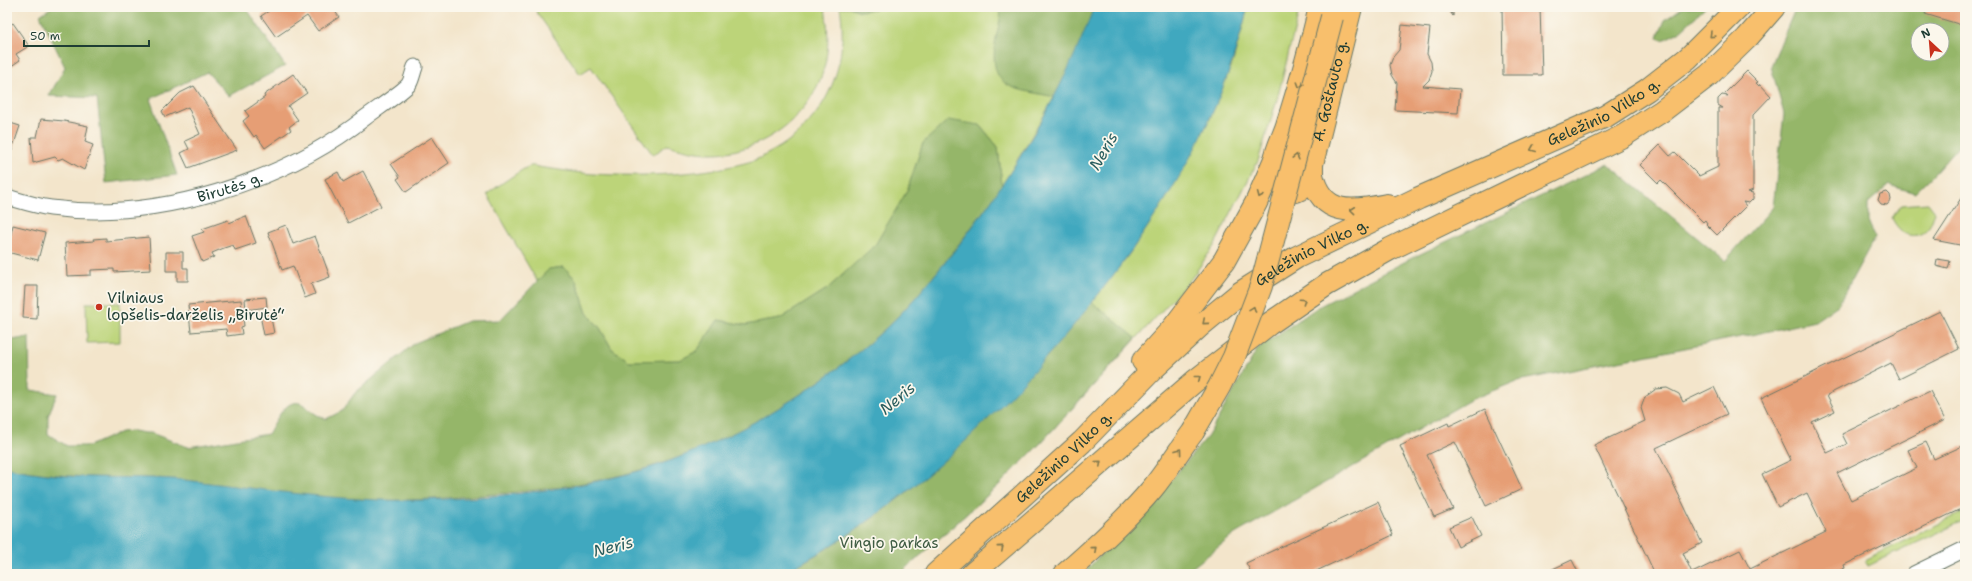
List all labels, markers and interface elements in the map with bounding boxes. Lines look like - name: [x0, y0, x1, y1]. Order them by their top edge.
- scale bar: [24, 22, 149, 48]
- north arrow: [1910, 22, 1950, 62]
- text: N: [1919, 25, 1933, 42]
- text: 50 m: [30, 28, 60, 44]
- one-way arrow: [1709, 30, 1717, 38]
- street label: A. Goštauto g.: [1308, 38, 1352, 144]
- street label: Geležinio Vilko g.: [1544, 73, 1664, 151]
- one-way arrow: [1296, 82, 1305, 89]
- water label: Neris: [1084, 128, 1123, 174]
- one-way arrow: [1529, 144, 1537, 152]
- one-way arrow: [1291, 154, 1300, 161]
- street label: Birutės g.: [195, 167, 266, 207]
- one-way arrow: [1256, 192, 1264, 199]
- one-way arrow: [1350, 205, 1357, 214]
- street label: Geležinio Vilko g.: [1251, 214, 1372, 291]
- place label: Vilniaus lopšelis-darželis „Birutė“: [107, 288, 285, 325]
- one-way arrow: [1298, 299, 1305, 306]
- marker: Vilniaus lopšelis-darželis „Birutė“: [94, 302, 104, 312]
- one-way arrow: [1249, 305, 1257, 312]
- one-way arrow: [1202, 318, 1209, 325]
- one-way arrow: [1194, 376, 1201, 383]
- water label: Neris: [875, 377, 920, 419]
- street label: Geležinio Vilko g.: [1011, 407, 1117, 508]
- one-way arrow: [1174, 448, 1181, 455]
- one-way arrow: [1094, 460, 1102, 467]
- water label: Neris: [591, 531, 635, 562]
- park label: Vingio parkas: [839, 533, 939, 553]
- one-way arrow: [996, 546, 1004, 553]
- one-way arrow: [1090, 546, 1097, 553]

